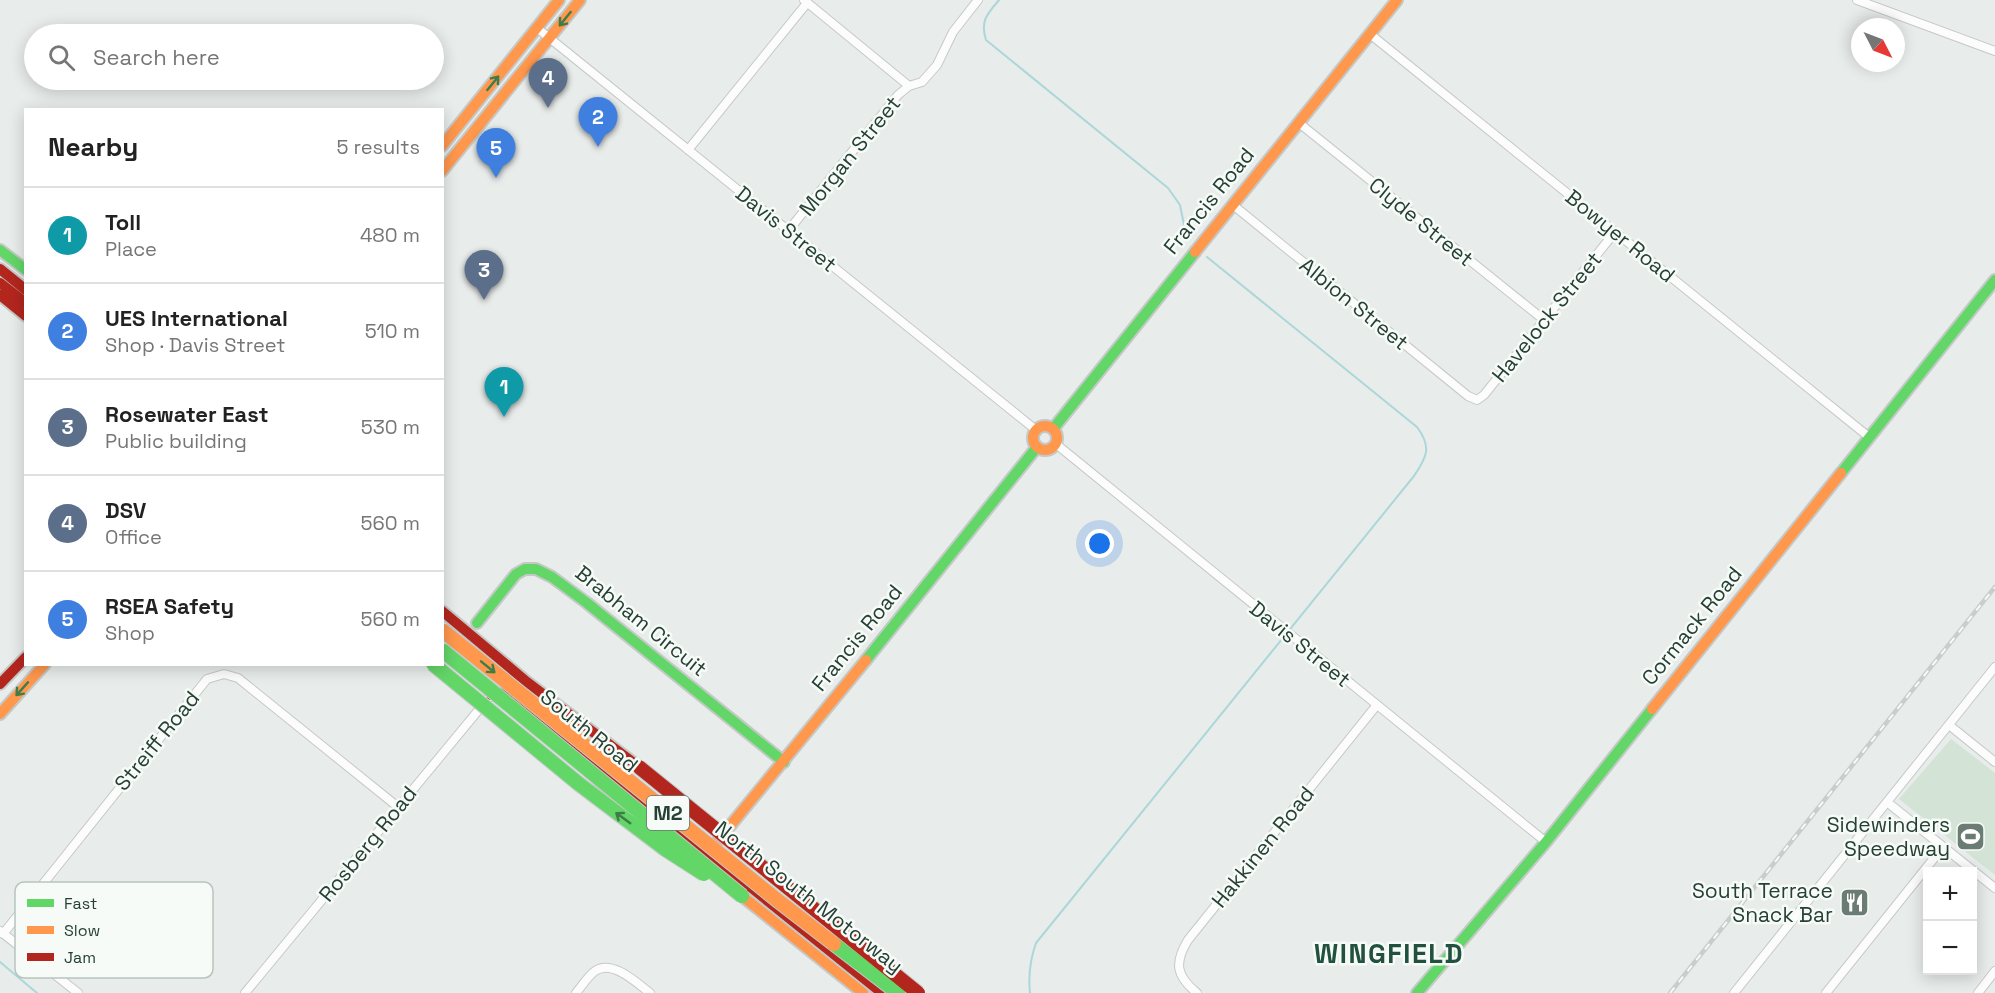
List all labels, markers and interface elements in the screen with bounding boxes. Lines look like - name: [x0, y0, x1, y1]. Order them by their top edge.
- one-way arrow: [558, 11, 571, 27]
- north arrow: [1851, 18, 1905, 72]
- search box: [24, 24, 444, 90]
- icon: search: [45, 41, 78, 74]
- text: Search here: [93, 43, 220, 71]
- pin: 4: [528, 58, 568, 108]
- one-way arrow: [486, 76, 500, 91]
- street label: Morgan Street: [793, 90, 906, 221]
- pin: 2: [578, 98, 618, 147]
- pin: 5: [476, 128, 516, 178]
- text: Nearby: [48, 130, 138, 164]
- text: 5 results: [336, 134, 420, 160]
- street label: Francis Road: [1157, 142, 1260, 260]
- street label: Clyde Street: [1363, 171, 1479, 272]
- street label: Davis Street: [730, 180, 842, 278]
- street label: Bowyer Road: [1560, 183, 1681, 288]
- text: Toll: [105, 208, 141, 236]
- text: 1: [63, 222, 72, 248]
- text: 480 m: [360, 222, 420, 248]
- text: Place: [105, 236, 157, 262]
- street label: Havelock Street: [1486, 246, 1608, 387]
- pin: 3: [464, 250, 504, 300]
- street label: Albion Street: [1294, 251, 1414, 356]
- text: UES International: [105, 304, 288, 332]
- text: 2: [62, 318, 73, 344]
- text: 510 m: [365, 318, 420, 344]
- text: Shop · Davis Street: [105, 332, 285, 358]
- pin: 1: [484, 368, 524, 417]
- text: Rosewater East: [105, 400, 269, 428]
- text: 3: [61, 414, 74, 440]
- text: 530 m: [361, 414, 420, 440]
- text: Public building: [105, 428, 247, 454]
- text: DSV: [105, 496, 146, 524]
- text: 4: [61, 510, 74, 536]
- text: 560 m: [361, 510, 420, 536]
- text: Office: [105, 524, 162, 550]
- your location: [1085, 529, 1114, 558]
- street label: Brabham Circuit: [570, 559, 713, 682]
- street label: Cormack Road: [1635, 561, 1748, 691]
- street label: Francis Road: [805, 579, 908, 697]
- text: RSEA Safety: [105, 592, 234, 620]
- street label: Davis Street: [1244, 595, 1356, 693]
- text: 5: [62, 606, 74, 632]
- text: 560 m: [361, 606, 420, 632]
- text: Shop: [105, 620, 155, 646]
- one-way arrow: [480, 660, 495, 674]
- one-way arrow: [15, 681, 29, 696]
- street label: South Road: [535, 683, 644, 778]
- street label: Streiff Road: [108, 685, 205, 796]
- street label: Rosberg Road: [313, 780, 423, 907]
- street label: Hakkinen Road: [1205, 780, 1320, 913]
- road number: M2: [647, 796, 689, 830]
- place label: Sidewinders Speedway: [1827, 811, 1950, 862]
- one-way arrow: [616, 812, 632, 824]
- street label: North South Motorway: [710, 815, 909, 979]
- sports icon: Sidewinders Speedway: [1955, 821, 1987, 853]
- map controls: [1923, 867, 1977, 975]
- button: +: [1923, 867, 1977, 921]
- place label: South Terrace Snack Bar: [1692, 877, 1833, 928]
- legend: [15, 882, 213, 978]
- restaurant icon: South Terrace Snack Bar: [1838, 887, 1870, 919]
- text: Fast: [64, 893, 97, 914]
- text: Slow: [64, 920, 100, 941]
- button: −: [1923, 921, 1977, 975]
- district label: WINGFIELD: [1314, 936, 1464, 971]
- text: Jam: [64, 947, 96, 968]

